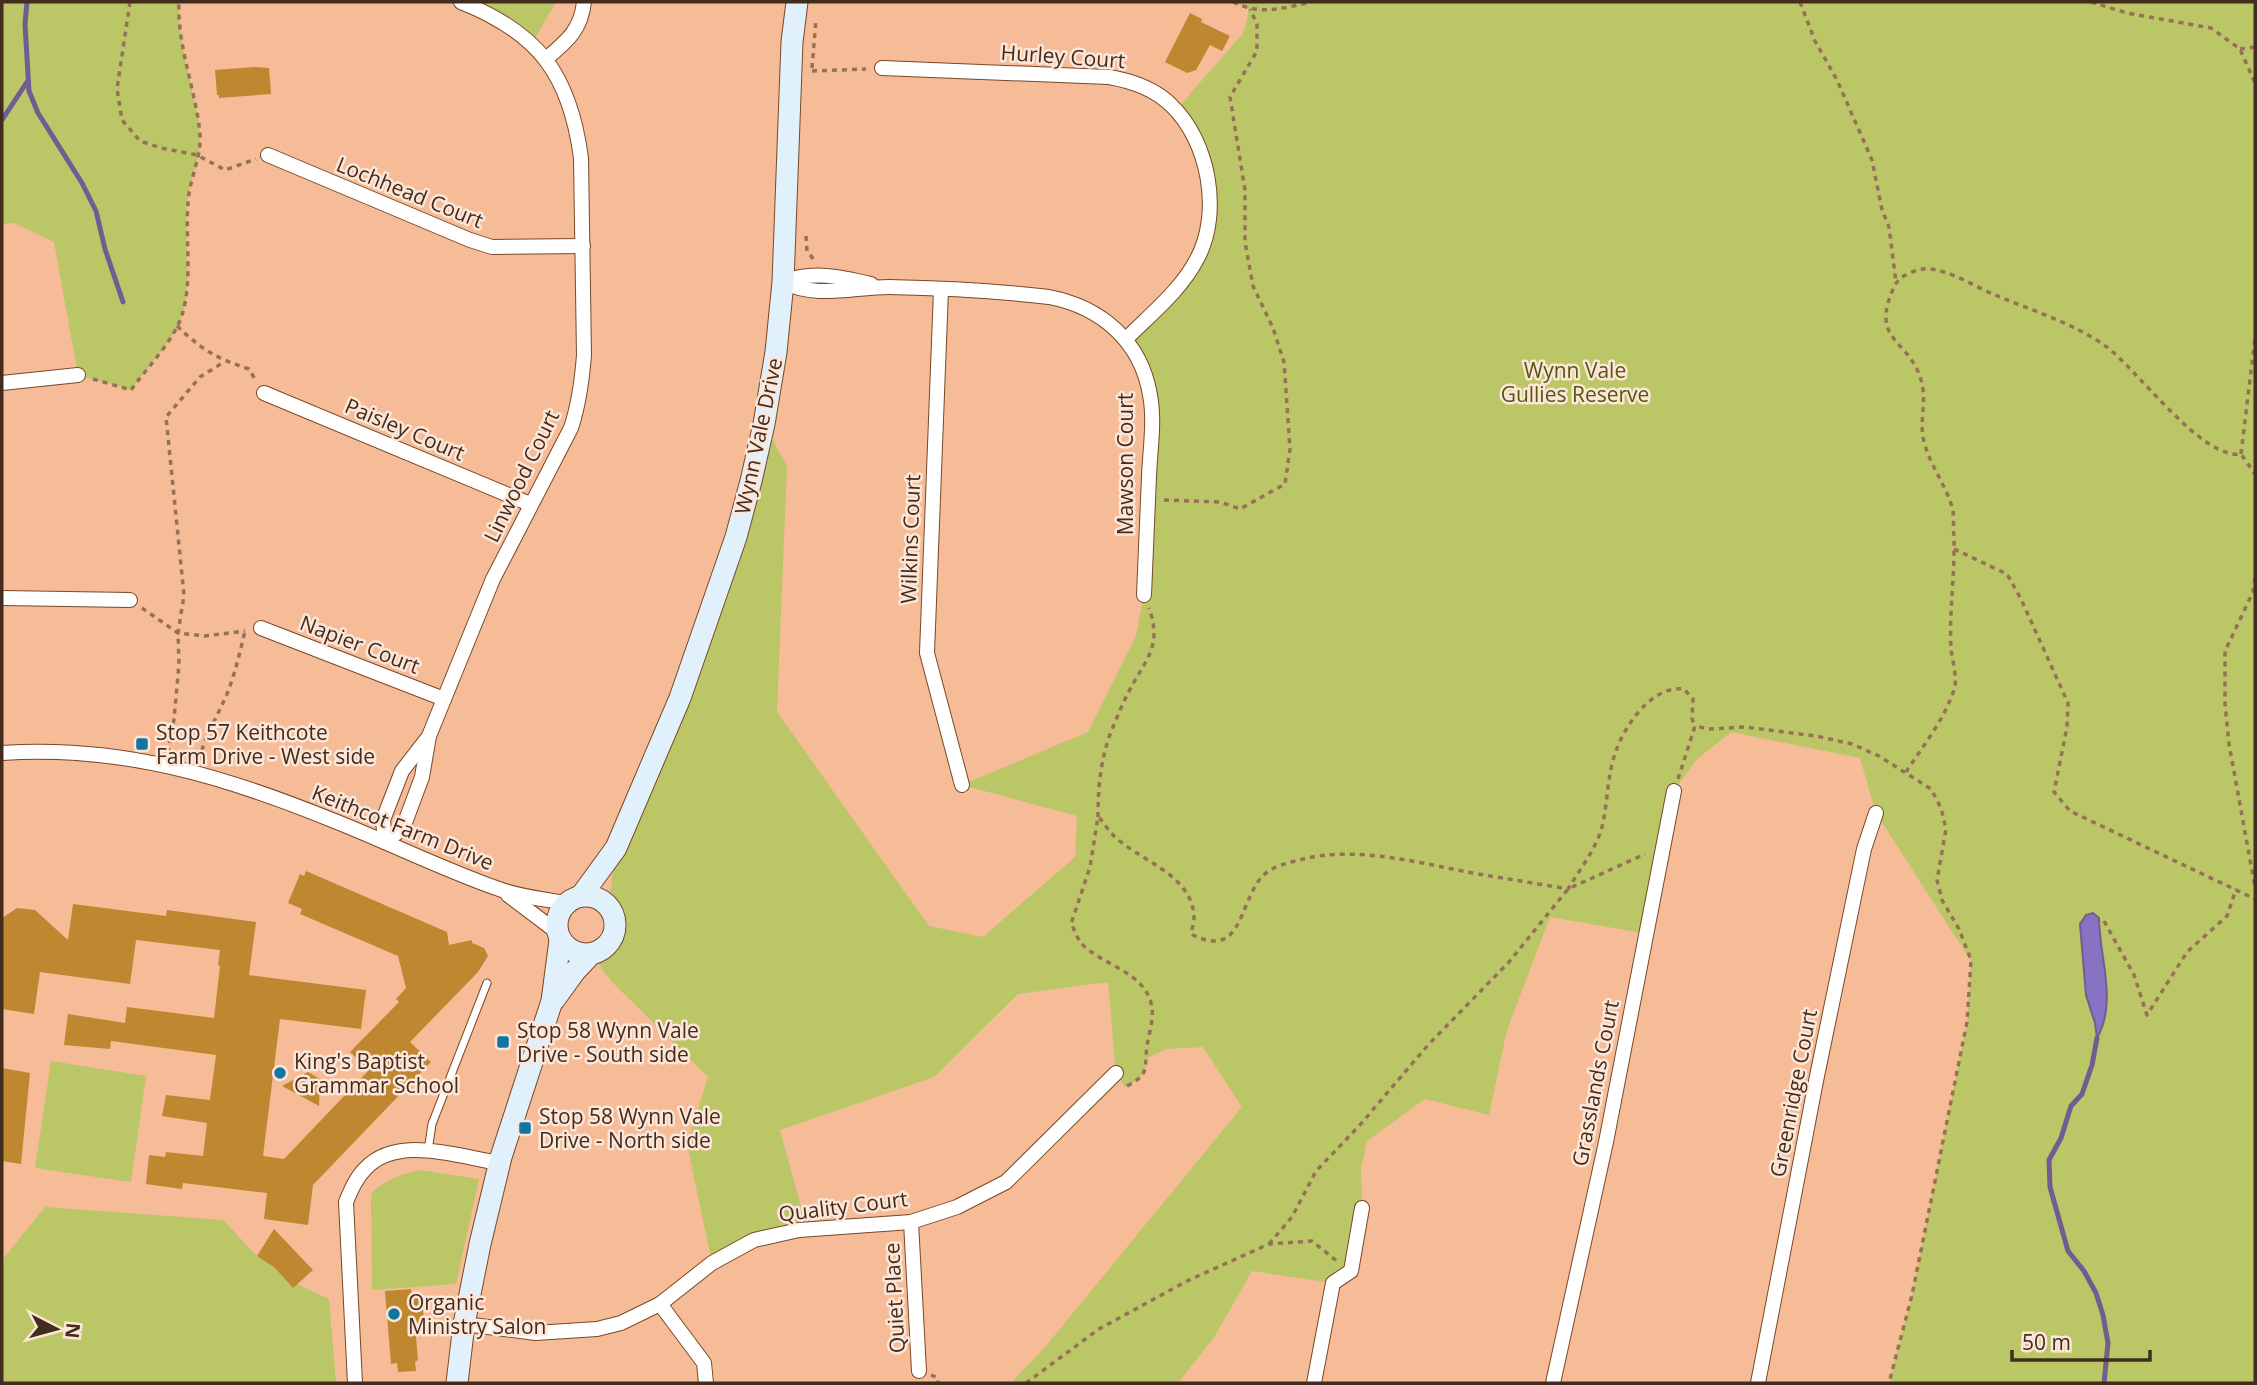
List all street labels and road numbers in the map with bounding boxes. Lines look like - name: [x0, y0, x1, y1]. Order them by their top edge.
- street label: Hurley Court: [1000, 38, 1126, 74]
- street label: Lochhead Court: [332, 150, 488, 234]
- street label: Wynn Vale Drive: [728, 355, 788, 517]
- street label: Paisley Court: [341, 391, 469, 467]
- street label: Mawson Court: [1111, 393, 1139, 535]
- street label: Linwood Court: [477, 405, 565, 547]
- street label: Wilkins Court: [894, 474, 926, 604]
- street label: Napier Court: [296, 608, 424, 680]
- street label: Keithcot Farm Drive: [308, 778, 498, 876]
- street label: Grasslands Court: [1565, 998, 1625, 1168]
- street label: Greenridge Court: [1763, 1007, 1823, 1179]
- street label: Quality Court: [777, 1184, 909, 1228]
- street label: Quiet Place: [877, 1242, 911, 1354]

